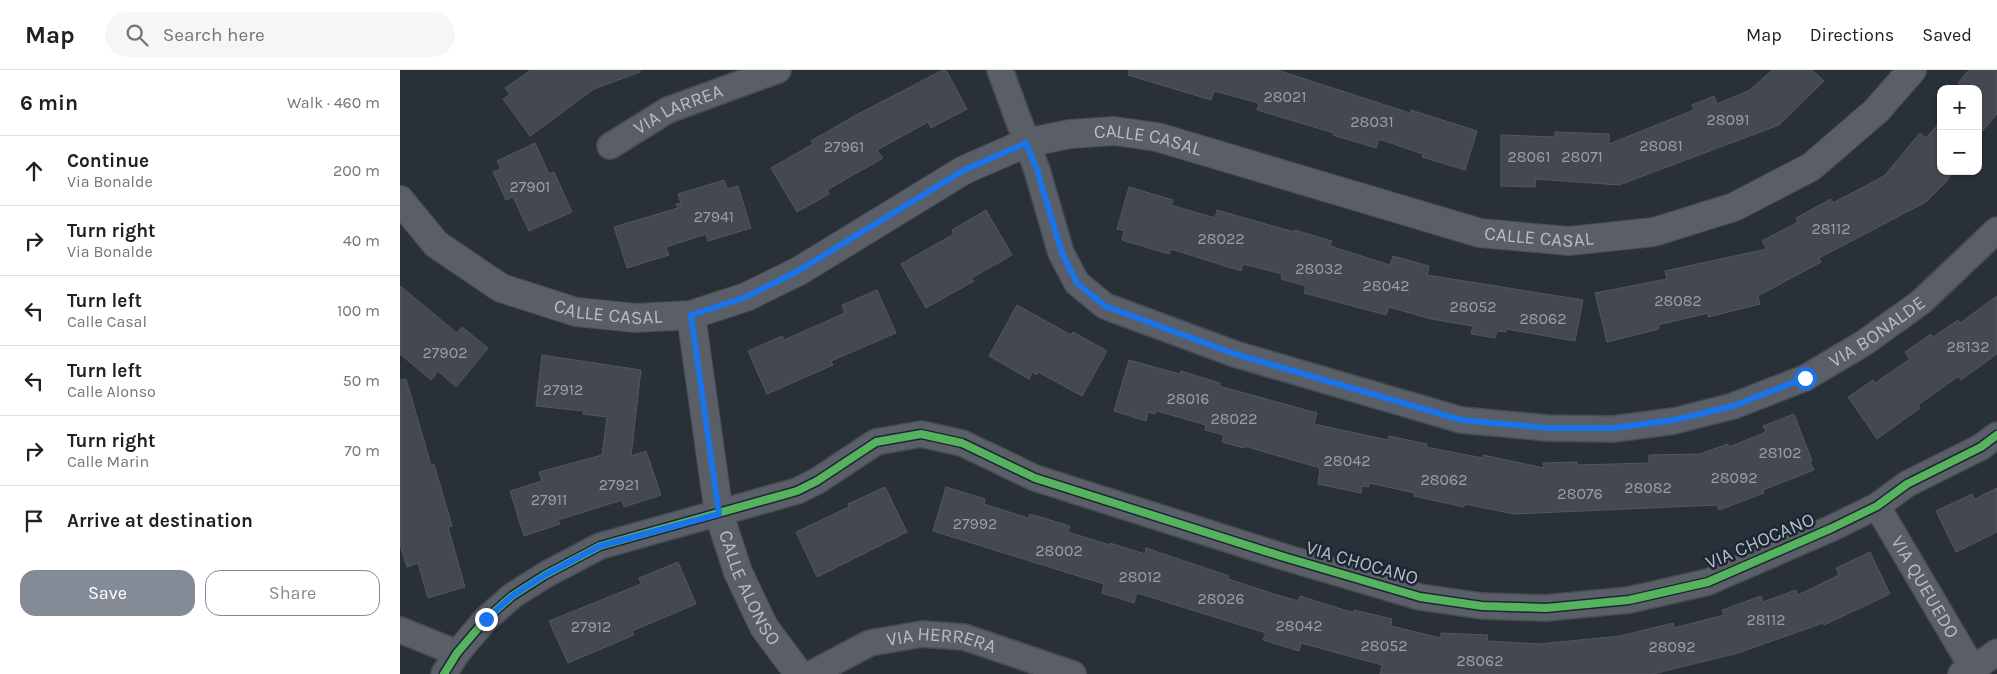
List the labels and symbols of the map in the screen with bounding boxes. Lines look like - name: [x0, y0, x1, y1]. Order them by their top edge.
- street label: VIA LARREA: [630, 80, 726, 140]
- house number: 28021: [1263, 87, 1307, 106]
- house number: 28091: [1706, 110, 1750, 129]
- house number: 28031: [1350, 112, 1394, 131]
- street label: CALLE CASAL: [1093, 120, 1204, 161]
- house number: 28081: [1639, 136, 1683, 155]
- house number: 27961: [824, 137, 864, 156]
- house number: 28061: [1507, 147, 1551, 166]
- house number: 28071: [1561, 147, 1603, 166]
- house number: 27901: [510, 177, 550, 196]
- house number: 27941: [694, 207, 734, 226]
- house number: 28112: [1812, 219, 1850, 238]
- street label: CALLE CASAL: [1483, 222, 1595, 252]
- house number: 28022: [1197, 229, 1245, 248]
- house number: 28032: [1295, 259, 1343, 278]
- house number: 28042: [1363, 276, 1409, 295]
- house number: 28082: [1654, 291, 1702, 310]
- street label: VIA BONALDE: [1825, 292, 1930, 372]
- street label: CALLE CASAL: [551, 295, 663, 329]
- house number: 28052: [1450, 297, 1496, 316]
- house number: 28062: [1519, 309, 1567, 328]
- house number: 28132: [1946, 337, 1990, 356]
- house number: 27902: [423, 343, 467, 362]
- route start: [1794, 367, 1817, 390]
- house number: 27912: [543, 380, 583, 399]
- house number: 28016: [1166, 389, 1210, 408]
- house number: 28022: [1210, 409, 1258, 428]
- house number: 28102: [1758, 443, 1802, 462]
- house number: 28042: [1324, 451, 1370, 470]
- house number: 28092: [1710, 468, 1758, 487]
- house number: 28062: [1420, 470, 1468, 489]
- house number: 27921: [599, 475, 639, 494]
- house number: 28082: [1624, 478, 1672, 497]
- house number: 28076: [1557, 484, 1603, 503]
- house number: 27911: [531, 490, 567, 509]
- street label: VIA CHOCANO: [1702, 508, 1818, 574]
- house number: 27992: [953, 514, 997, 533]
- street label: CALLE ALONSO: [714, 528, 785, 650]
- street label: VIA QUEUEDO: [1886, 532, 1963, 642]
- street label: VIA CHOCANO: [1303, 536, 1421, 590]
- house number: 28002: [1035, 541, 1083, 560]
- house number: 28012: [1118, 567, 1162, 586]
- house number: 28026: [1197, 589, 1245, 608]
- route end: [475, 608, 498, 631]
- house number: 28112: [1747, 610, 1785, 629]
- house number: 28042: [1276, 616, 1322, 635]
- house number: 27912: [571, 617, 611, 636]
- street label: VIA HERRERA: [885, 623, 999, 658]
- house number: 28052: [1361, 636, 1407, 655]
- house number: 28092: [1648, 637, 1696, 656]
- house number: 28062: [1456, 651, 1504, 670]

